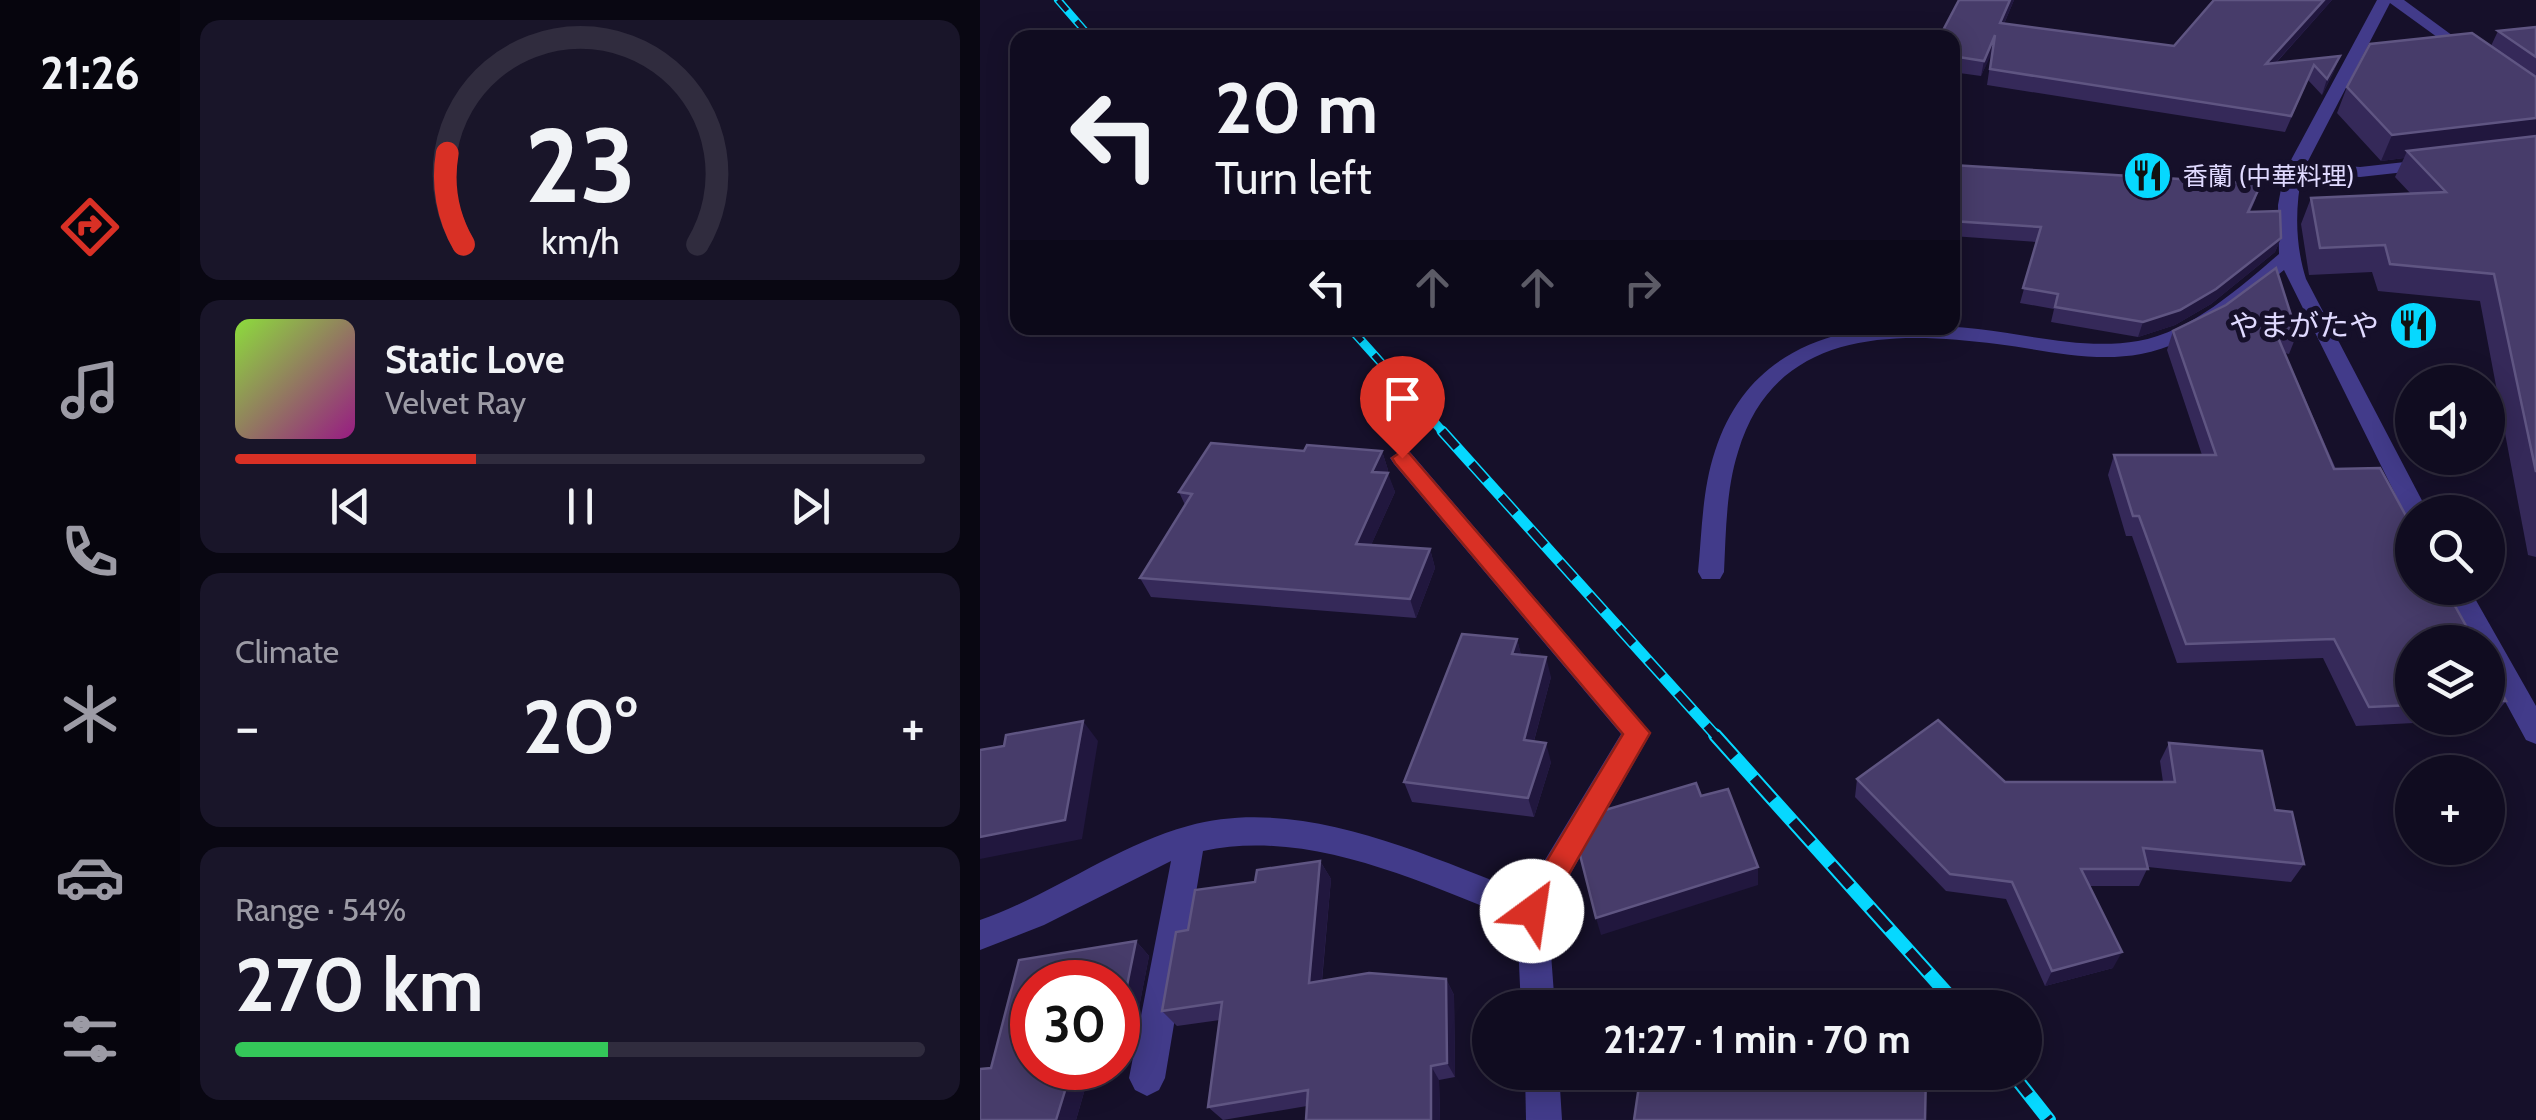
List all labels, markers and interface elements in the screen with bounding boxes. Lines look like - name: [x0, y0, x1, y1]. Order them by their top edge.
- text: 21:26: [40, 46, 140, 100]
- text: 20 m: [1215, 65, 1378, 151]
- icon: left: [1050, 70, 1180, 200]
- text: 23: [524, 102, 636, 228]
- restaurant icon: 香蘭 (中華料理): [2122, 150, 2174, 202]
- text: Turn left: [1215, 151, 1372, 205]
- place label: 香蘭 (中華料理): [2183, 161, 2354, 191]
- icon: directions: [55, 192, 125, 262]
- text: km/h: [541, 220, 619, 263]
- icon: left: [1300, 260, 1355, 315]
- icon: ahead: [1405, 260, 1460, 315]
- icon: ahead: [1510, 260, 1565, 315]
- icon: right: [1615, 260, 1670, 315]
- restaurant icon: やまがたや: [2388, 300, 2440, 352]
- place label: やまがたや: [2229, 307, 2379, 344]
- text: Static Love: [385, 336, 564, 383]
- icon: music: [55, 355, 125, 425]
- pin: [1360, 356, 1445, 459]
- map controls: [2395, 365, 2505, 865]
- button: sound: [2395, 365, 2505, 475]
- icon: arrive: [1375, 371, 1430, 426]
- text: Velvet Ray: [385, 383, 526, 422]
- icon: previous: [323, 479, 378, 534]
- icon: pause: [553, 479, 608, 534]
- icon: next: [783, 479, 838, 534]
- button: search: [2395, 495, 2505, 605]
- icon: phone: [55, 517, 125, 587]
- button: layers: [2395, 625, 2505, 735]
- text: Climate: [235, 632, 339, 671]
- icon: climate: [55, 679, 125, 749]
- text: 20°: [523, 681, 637, 772]
- text: −: [235, 693, 259, 760]
- text: +: [901, 693, 925, 760]
- button: +: [2395, 755, 2505, 865]
- icon: car: [55, 842, 125, 912]
- position arrow: [1480, 859, 1584, 963]
- text: Range · 54%: [235, 890, 406, 929]
- text: 270 km: [235, 939, 484, 1030]
- speed limit sign: 30: [1010, 960, 1140, 1090]
- icon: filters: [55, 1004, 125, 1074]
- text: 21:27 · 1 min · 70 m: [1603, 1016, 1911, 1063]

